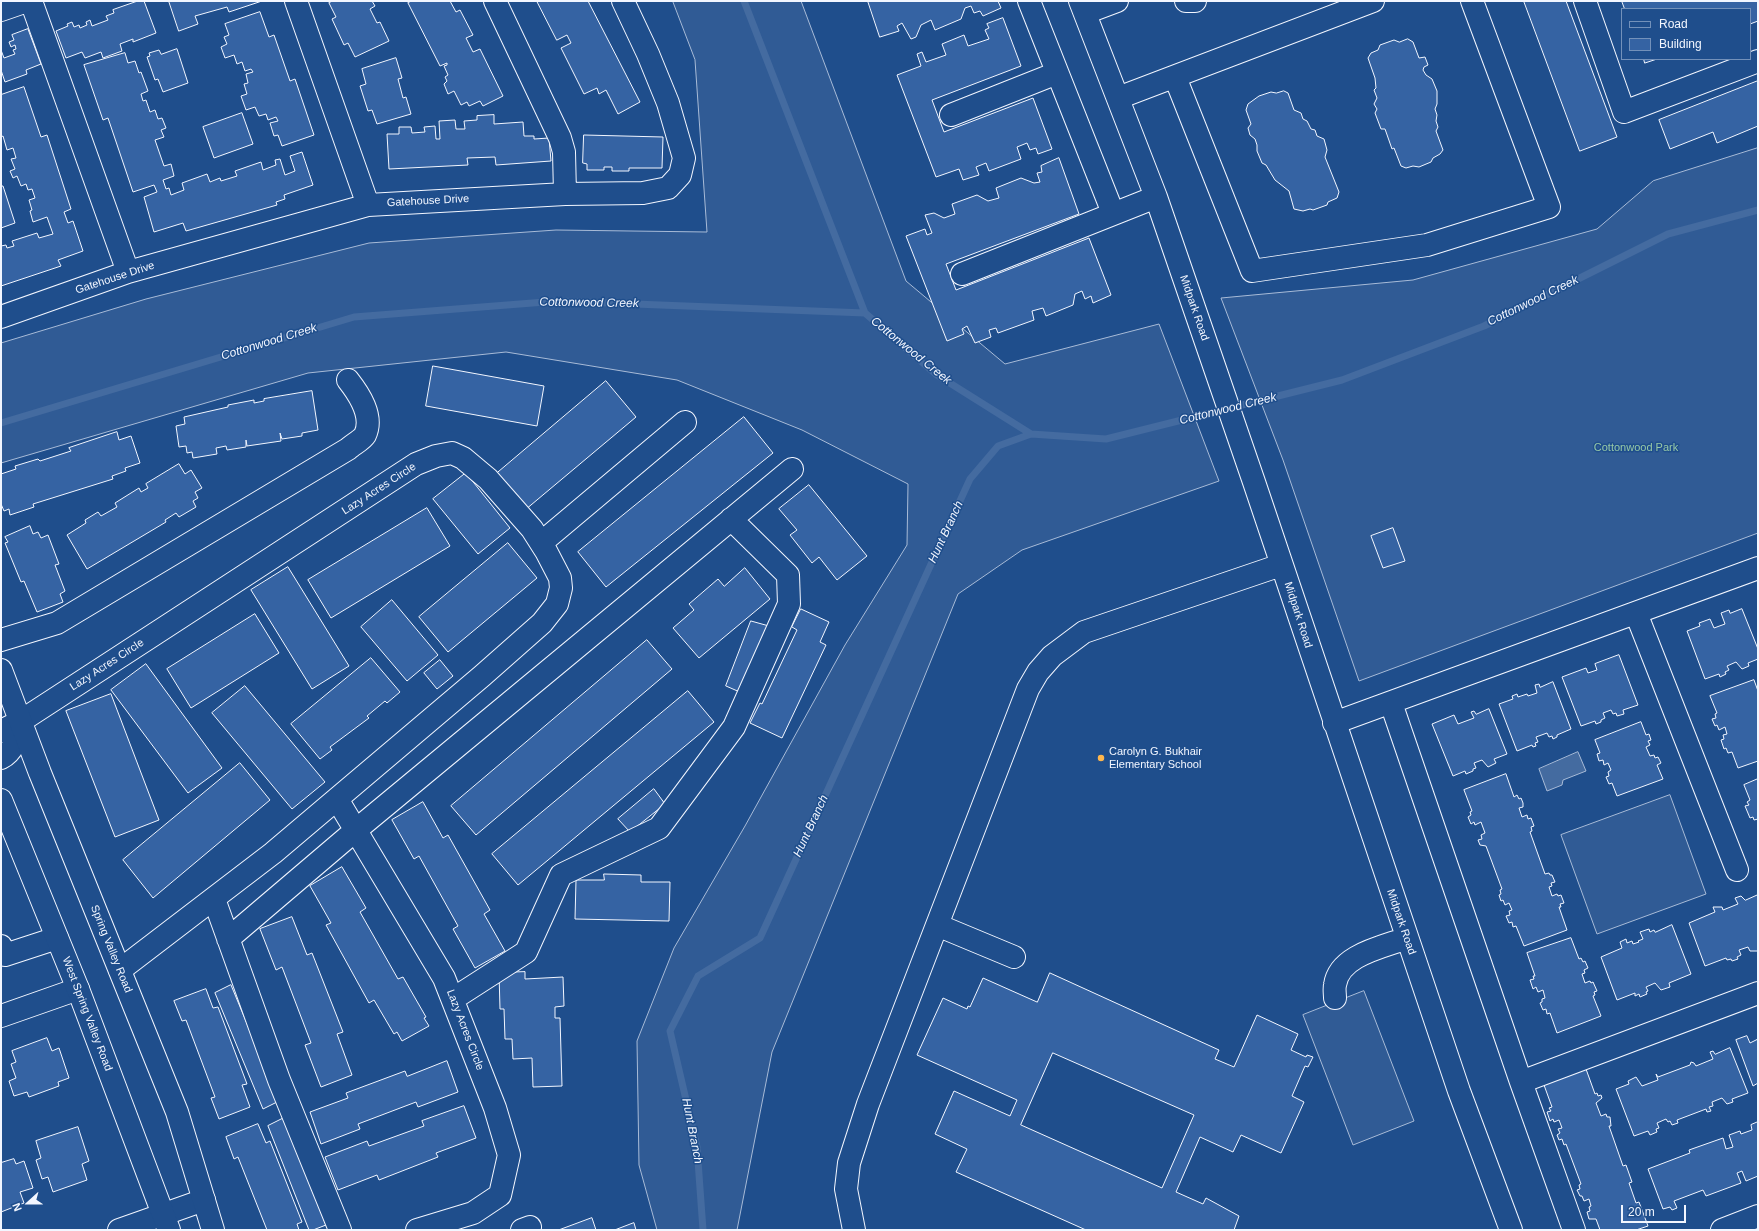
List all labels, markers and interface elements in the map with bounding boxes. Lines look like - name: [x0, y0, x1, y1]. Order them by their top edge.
- legend: [1621, 8, 1751, 60]
- text: Road: [1659, 17, 1688, 31]
- text: Building: [1659, 37, 1702, 51]
- street label: Gatehouse Drive: [386, 192, 470, 210]
- street label: Gatehouse Drive: [74, 259, 156, 297]
- street label: Midpark Road: [1177, 273, 1211, 343]
- water label: Cottonwood Creek: [1485, 273, 1581, 329]
- water label: Cottonwood Creek: [539, 295, 639, 311]
- water label: Cottonwood Creek: [868, 314, 954, 388]
- water label: Cottonwood Creek: [219, 321, 319, 363]
- water label: Cottonwood Creek: [1178, 390, 1278, 428]
- park label: Cottonwood Park: [1594, 441, 1678, 455]
- street label: Lazy Acres Circle: [340, 460, 418, 518]
- water label: Hunt Branch: [925, 499, 967, 565]
- street label: Midpark Road: [1281, 580, 1315, 650]
- street label: Lazy Acres Circle: [68, 636, 146, 694]
- place label: Carolyn G. Bukhair Elementary School: [1109, 745, 1202, 771]
- marker: Carolyn G. Bukhair Elementary School: [1096, 753, 1106, 763]
- water label: Hunt Branch: [790, 793, 832, 859]
- street label: Midpark Road: [1384, 887, 1418, 957]
- street label: Spring Valley Road: [87, 903, 135, 995]
- street label: West Spring Valley Road: [59, 955, 115, 1073]
- street label: Lazy Acres Circle: [444, 988, 486, 1072]
- water label: Hunt Branch: [679, 1097, 705, 1165]
- north arrow: [8, 1183, 48, 1223]
- scale bar: [1623, 1197, 1688, 1223]
- text: N: [10, 1201, 24, 1213]
- text: 20 m: [1628, 1205, 1655, 1219]

